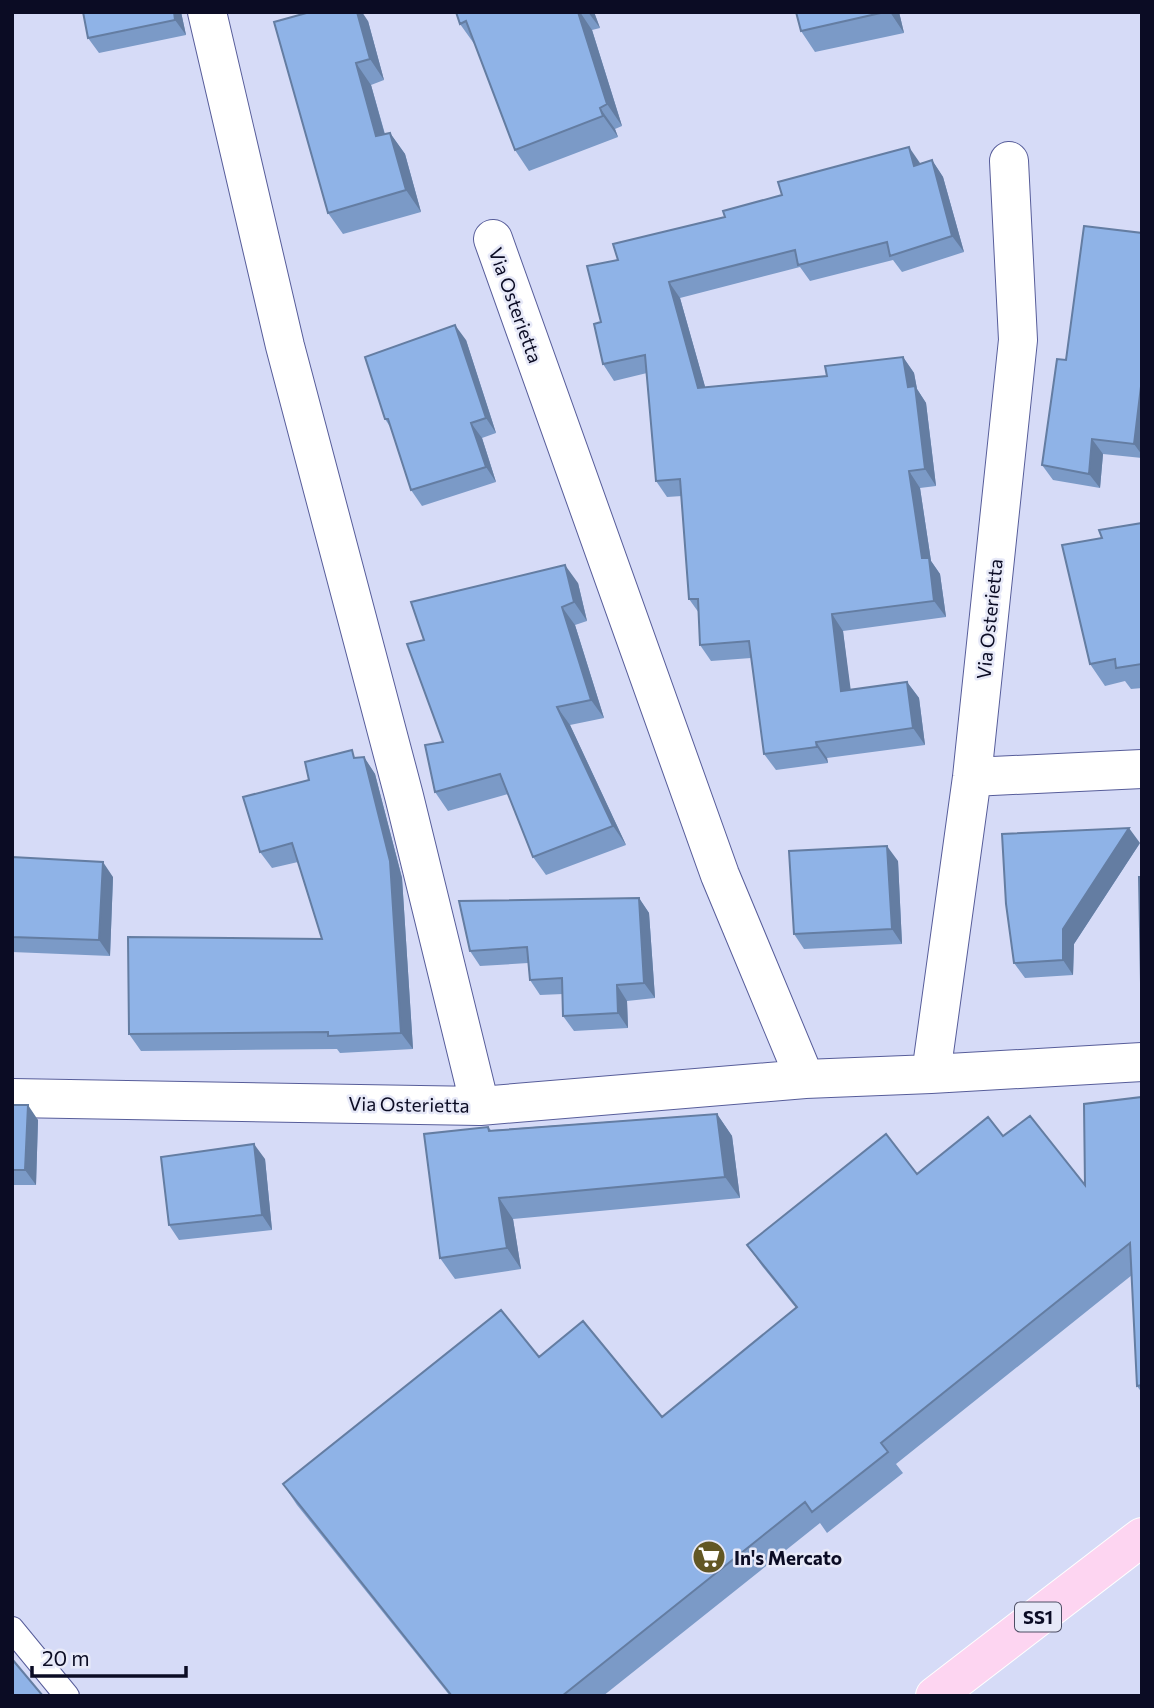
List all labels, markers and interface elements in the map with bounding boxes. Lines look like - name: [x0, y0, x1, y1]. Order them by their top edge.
- street label: Via Osterietta: [484, 244, 548, 366]
- street label: Via Osterietta: [971, 558, 1007, 680]
- street label: Via Osterietta: [348, 1091, 470, 1117]
- supermarket icon: In's Mercato: [690, 1538, 728, 1576]
- place label: In's Mercato: [734, 1546, 842, 1569]
- road number: SS1: [1015, 1602, 1061, 1632]
- scale bar: [32, 1634, 186, 1678]
- text: 20 m: [42, 1645, 90, 1670]

